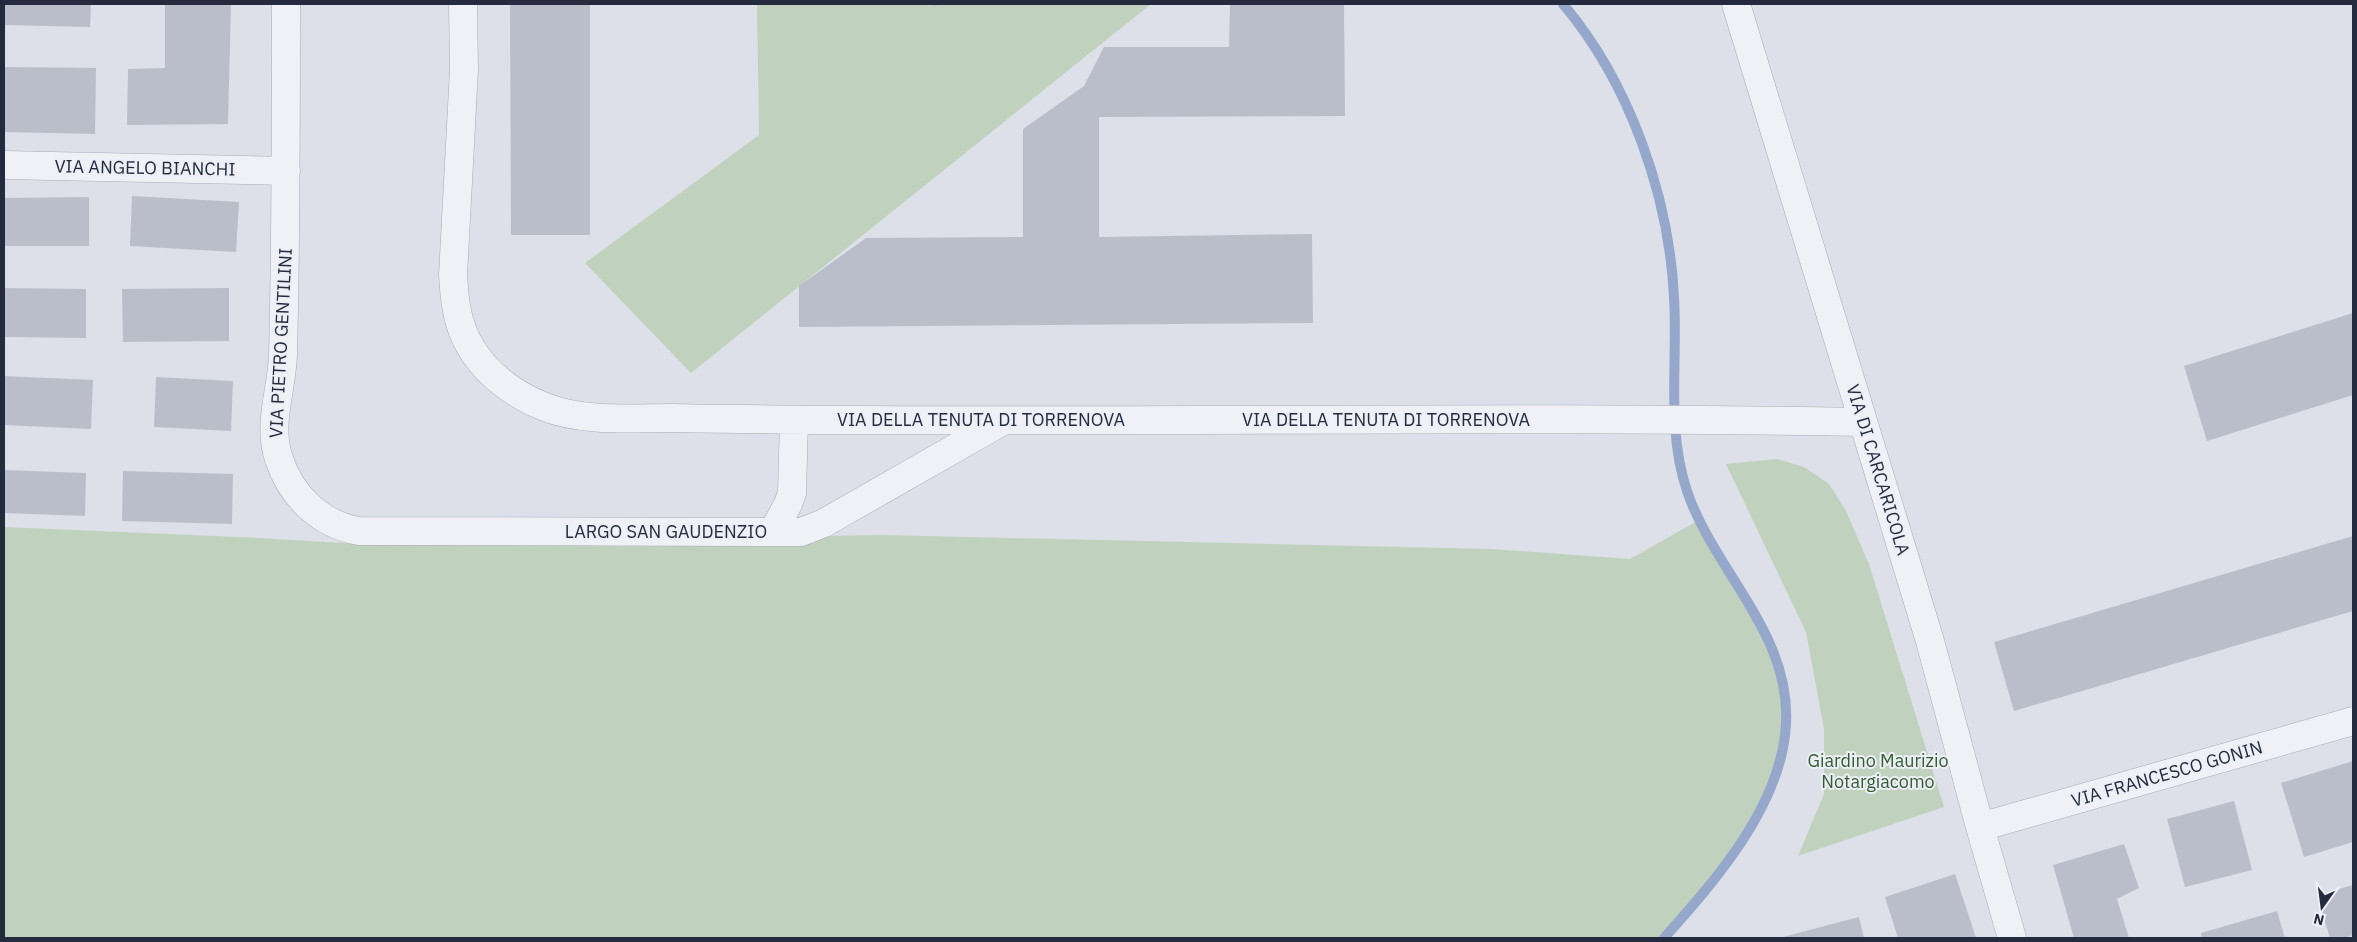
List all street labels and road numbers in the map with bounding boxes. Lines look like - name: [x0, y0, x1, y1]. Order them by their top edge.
- street label: VIA ANGELO BIANCHI: [54, 154, 236, 181]
- street label: VIA PIETRO GENTILINI: [264, 247, 297, 439]
- street label: VIA DI CARCARICOLA: [1842, 382, 1916, 559]
- street label: VIA DELLA TENUTA DI TORRENOVA: [837, 408, 1125, 431]
- street label: VIA DELLA TENUTA DI TORRENOVA: [1242, 408, 1530, 431]
- street label: LARGO SAN GAUDENZIO: [565, 520, 767, 543]
- street label: VIA FRANCESCO GONIN: [2069, 735, 2265, 812]

